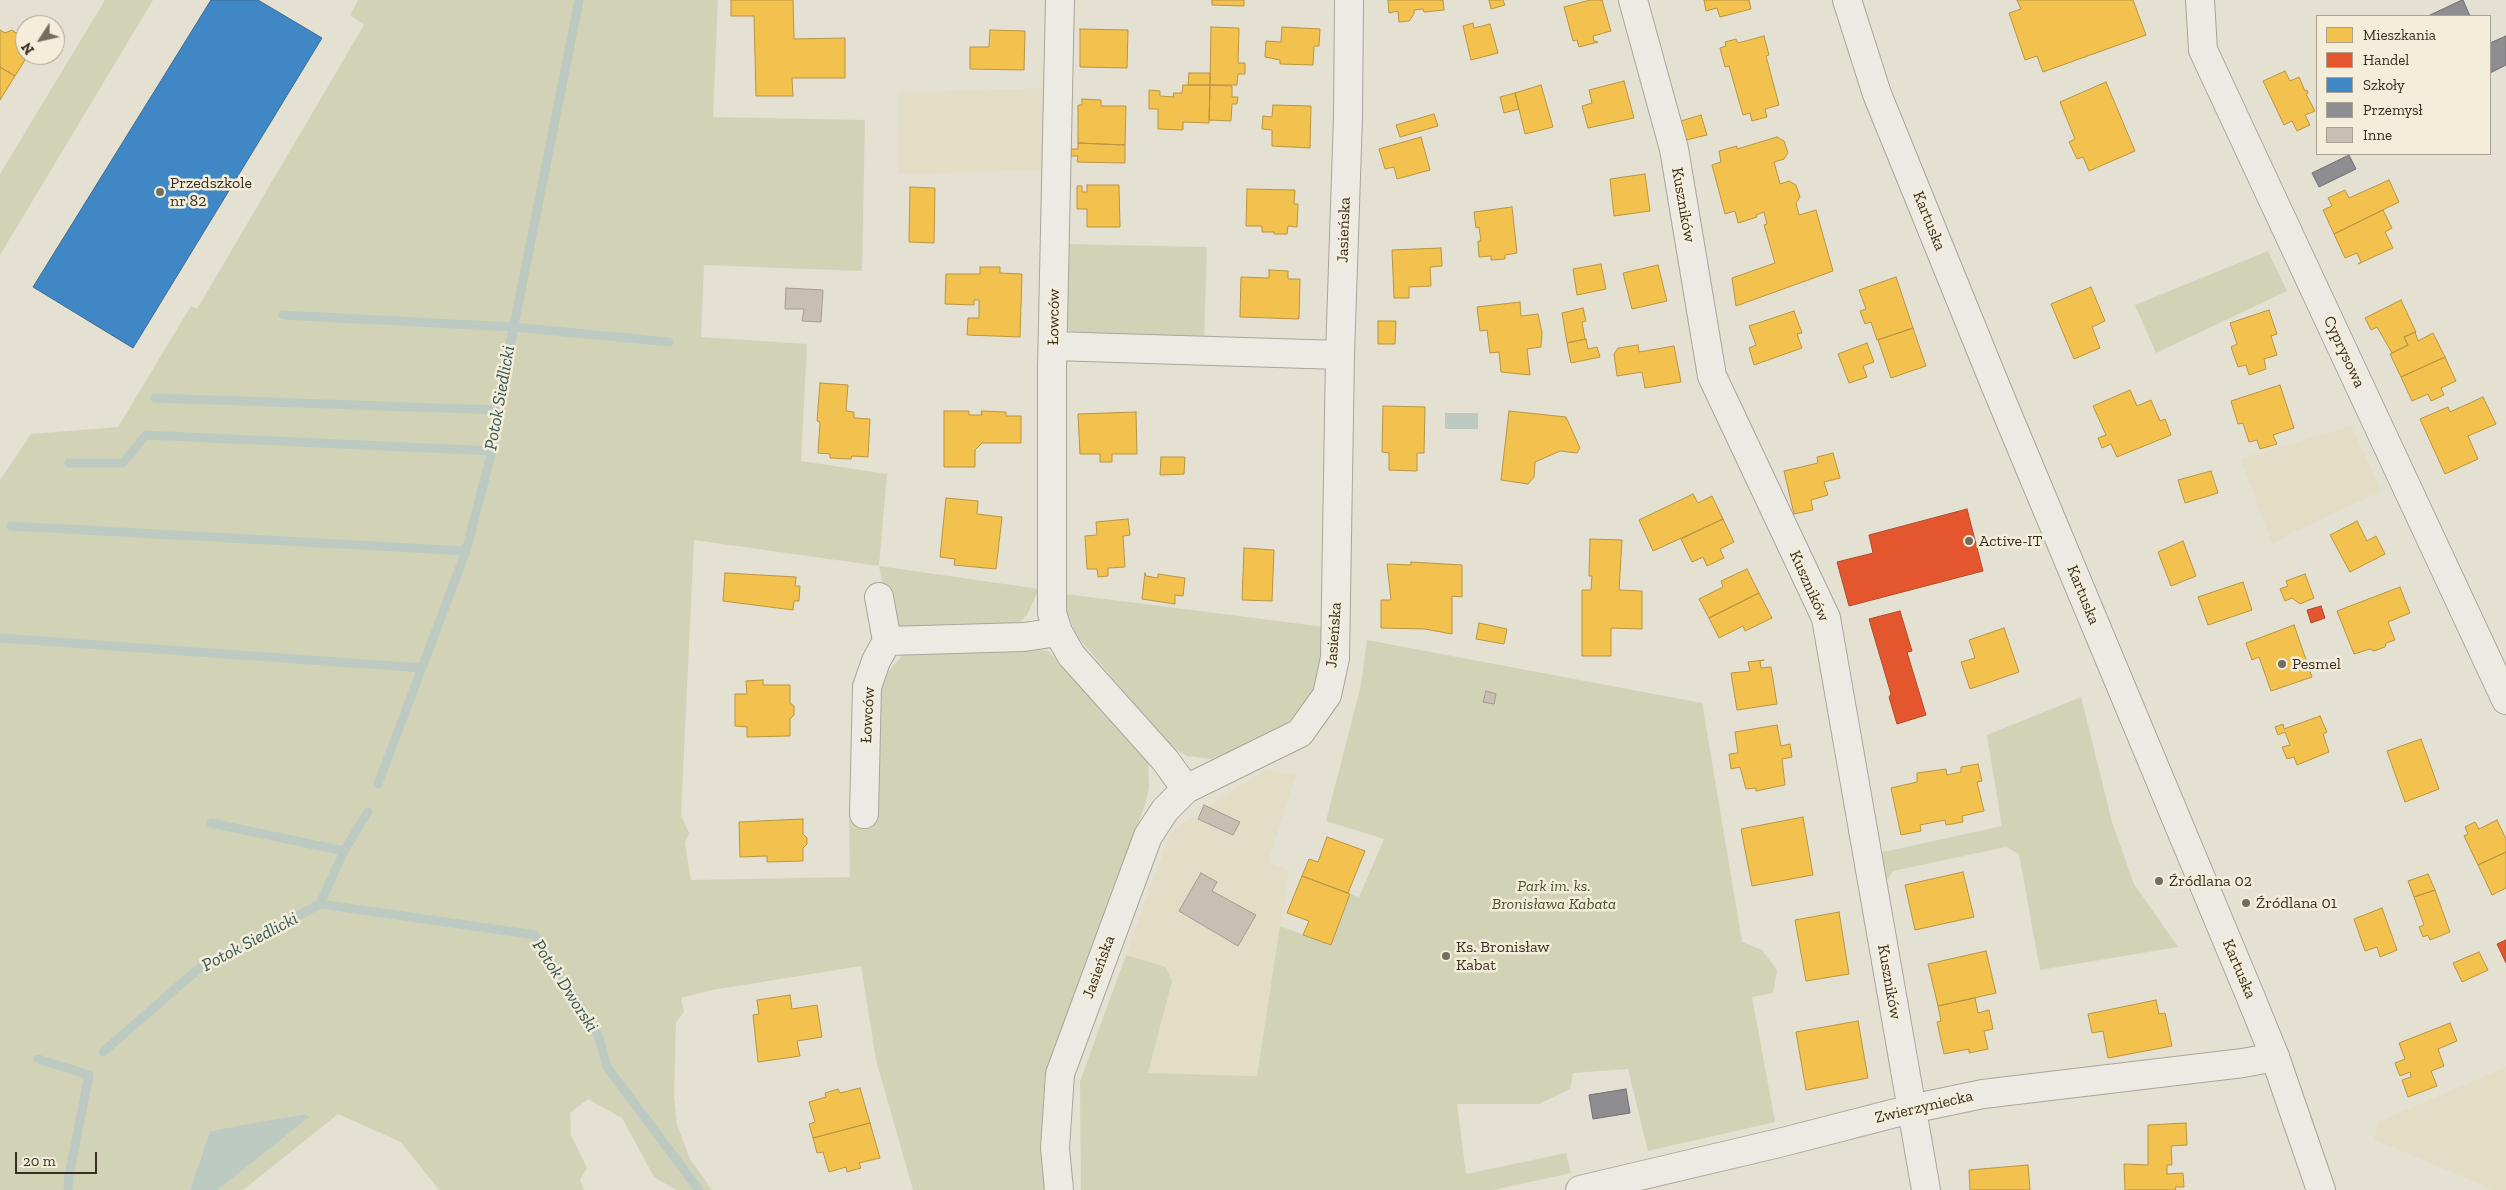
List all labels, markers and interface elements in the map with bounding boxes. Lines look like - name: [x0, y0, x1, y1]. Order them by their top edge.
- north arrow: [15, 15, 65, 65]
- legend: [2316, 15, 2491, 155]
- text: Mieszkania: [2363, 26, 2436, 44]
- text: N: [18, 39, 38, 58]
- text: Handel: [2363, 51, 2409, 69]
- text: Szkoły: [2363, 76, 2405, 94]
- text: Przemysł: [2363, 101, 2423, 119]
- text: Inne: [2363, 126, 2392, 144]
- street label: Kuszników: [1667, 166, 1699, 244]
- place label: Przedszkole nr 82: [170, 173, 252, 211]
- marker: Przedszkole nr 82: [154, 186, 166, 198]
- street label: Kartuska: [1908, 188, 1950, 254]
- street label: Jasieńska: [1333, 197, 1355, 263]
- street label: Łowców: [1044, 289, 1064, 345]
- street label: Cyprysowa: [2319, 313, 2369, 391]
- water label: Potok Siedlicki: [480, 344, 520, 452]
- place label: Active-IT: [1979, 531, 2042, 551]
- marker: Active-IT: [1963, 535, 1975, 547]
- street label: Kuszników: [1785, 548, 1833, 624]
- street label: Kartuska: [2062, 562, 2104, 628]
- street label: Jasieńska: [1322, 601, 1346, 669]
- place label: Pesmel: [2292, 654, 2341, 674]
- marker: Pesmel: [2276, 658, 2288, 670]
- street label: Łowców: [857, 686, 879, 744]
- place label: Źródlana 02: [2169, 871, 2252, 891]
- marker: Źródlana 02: [2153, 875, 2165, 887]
- park label: Park im. ks. Bronisława Kabata: [1492, 876, 1616, 914]
- place label: Źródlana 01: [2256, 893, 2337, 913]
- marker: Źródlana 01: [2240, 897, 2252, 909]
- water label: Potok Siedlicki: [198, 908, 302, 976]
- street label: Jasieńska: [1079, 933, 1119, 1001]
- water label: Potok Dworski: [527, 936, 603, 1036]
- street label: Kartuska: [2218, 936, 2260, 1002]
- place label: Ks. Bronisław Kabat: [1456, 937, 1550, 975]
- street label: Kuszników: [1873, 943, 1905, 1021]
- marker: Ks. Bronisław Kabat: [1440, 950, 1452, 962]
- street label: Zwierzyniecka: [1873, 1086, 1975, 1128]
- scale bar: [18, 1142, 100, 1174]
- text: 20 m: [23, 1152, 56, 1170]

